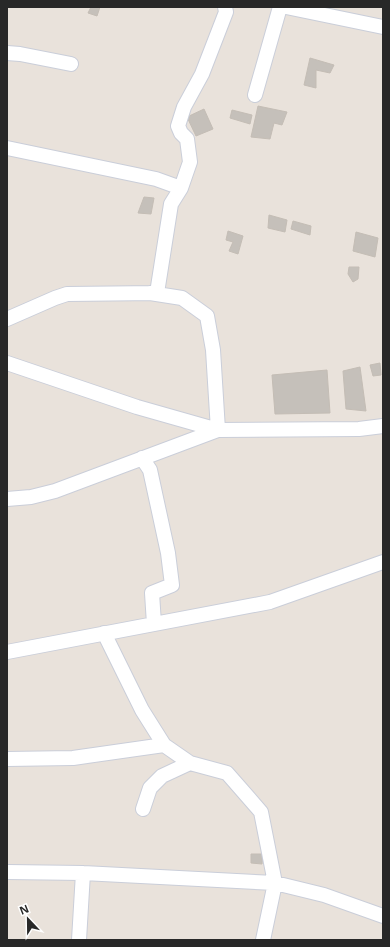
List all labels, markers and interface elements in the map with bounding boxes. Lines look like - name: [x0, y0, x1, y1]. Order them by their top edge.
- north arrow: [8, 899, 48, 939]
- text: N: [17, 901, 31, 918]

